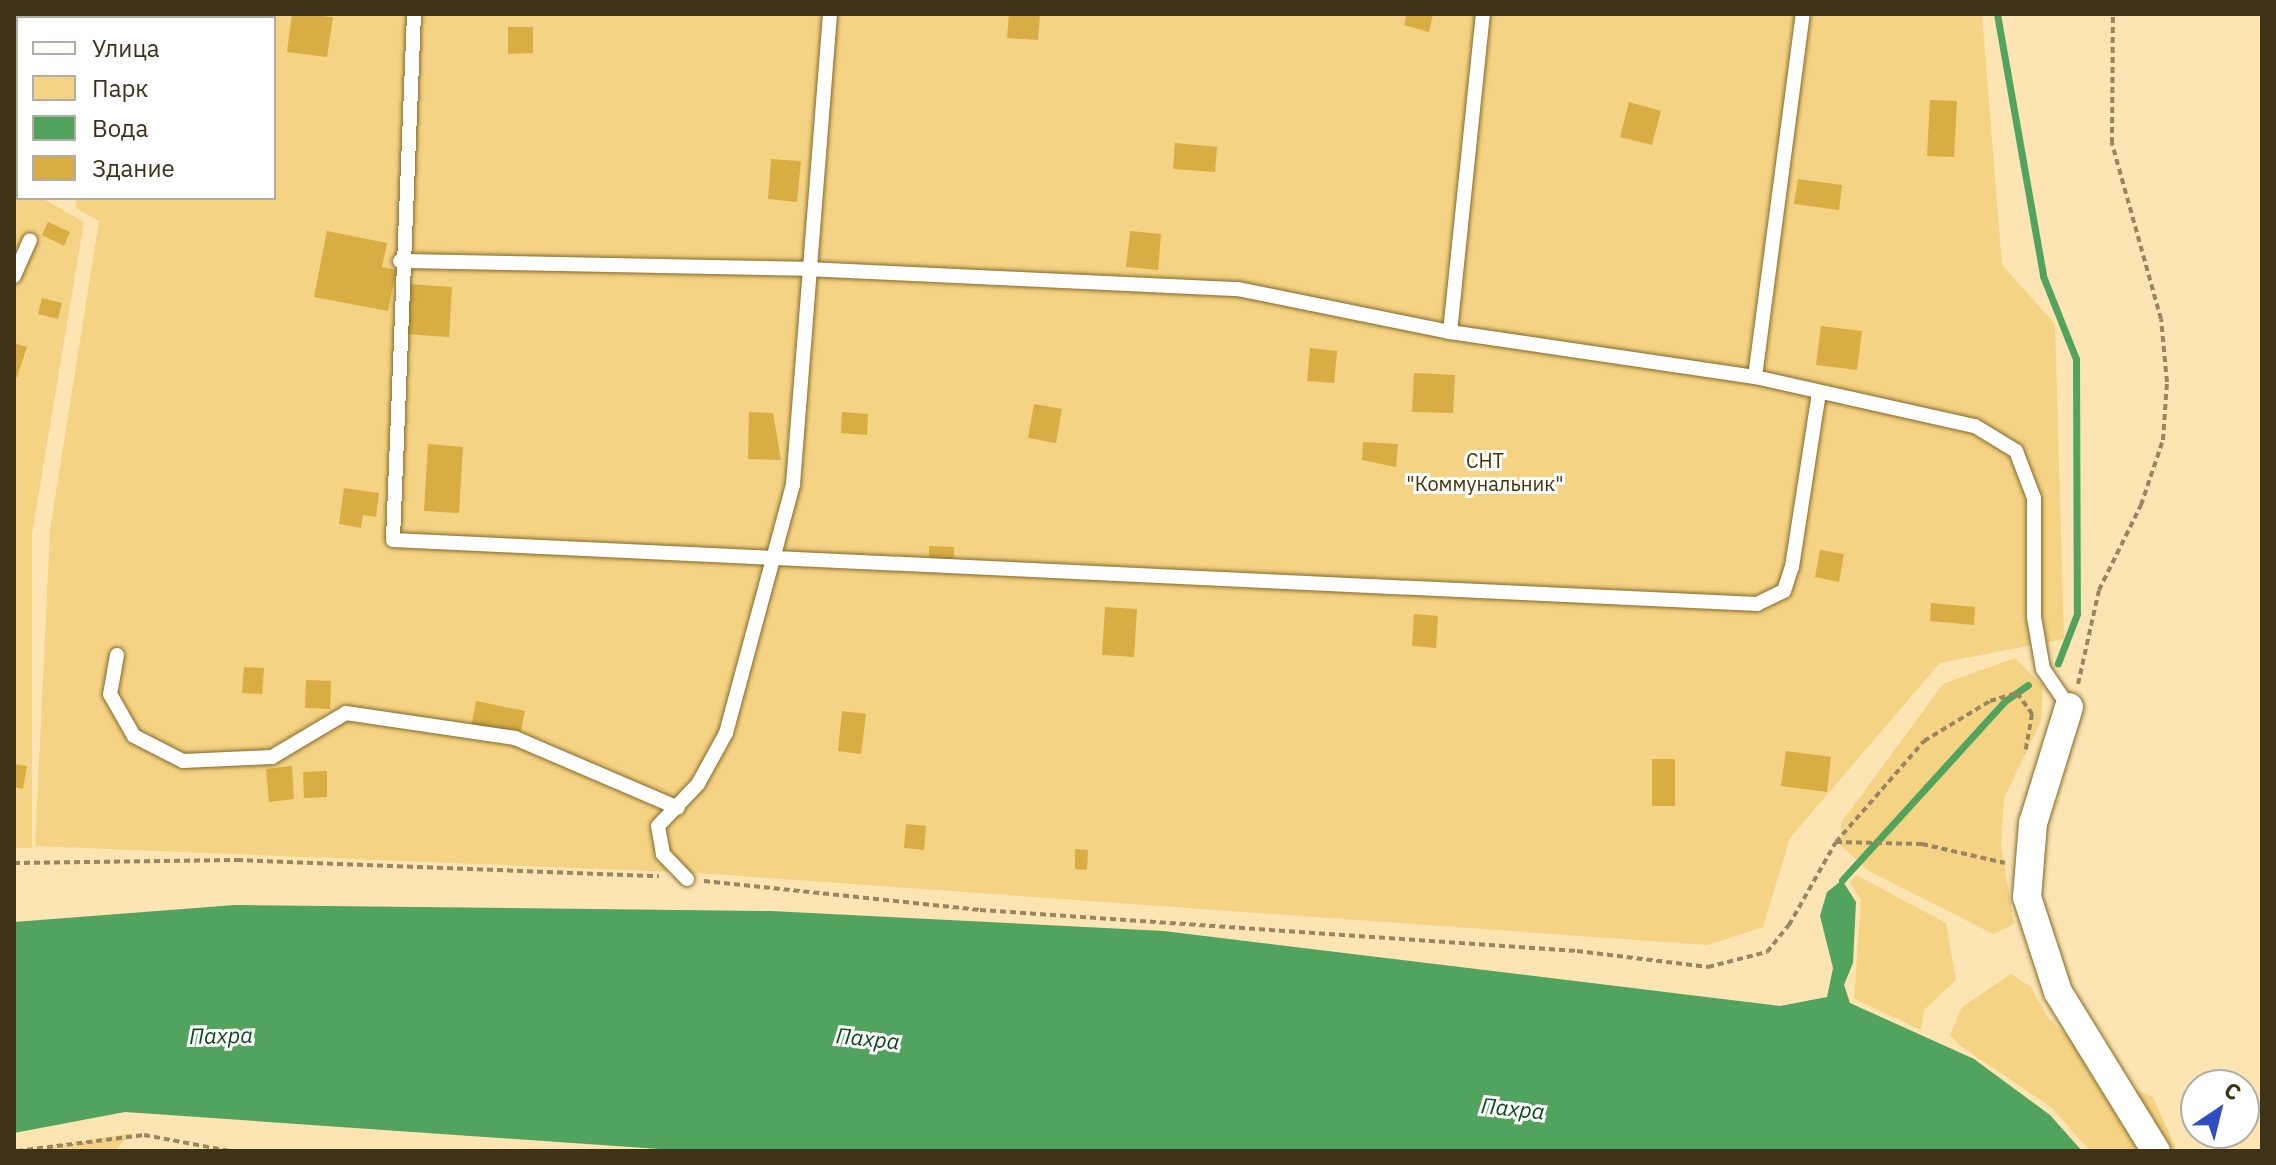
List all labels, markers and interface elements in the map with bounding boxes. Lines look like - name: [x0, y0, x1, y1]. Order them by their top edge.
- legend: [16, 16, 276, 200]
- text: Улица: [92, 32, 160, 64]
- text: Парк: [92, 72, 149, 104]
- text: Вода: [92, 112, 148, 144]
- text: Здание: [92, 152, 175, 184]
- park label: СНТ "Коммунальник": [1406, 448, 1564, 495]
- water label: Пахра: [189, 1021, 253, 1049]
- water label: Пахра: [835, 1022, 901, 1054]
- north arrow: [2180, 1069, 2260, 1149]
- text: С: [2219, 1075, 2247, 1107]
- water label: Пахра: [1480, 1092, 1546, 1124]

